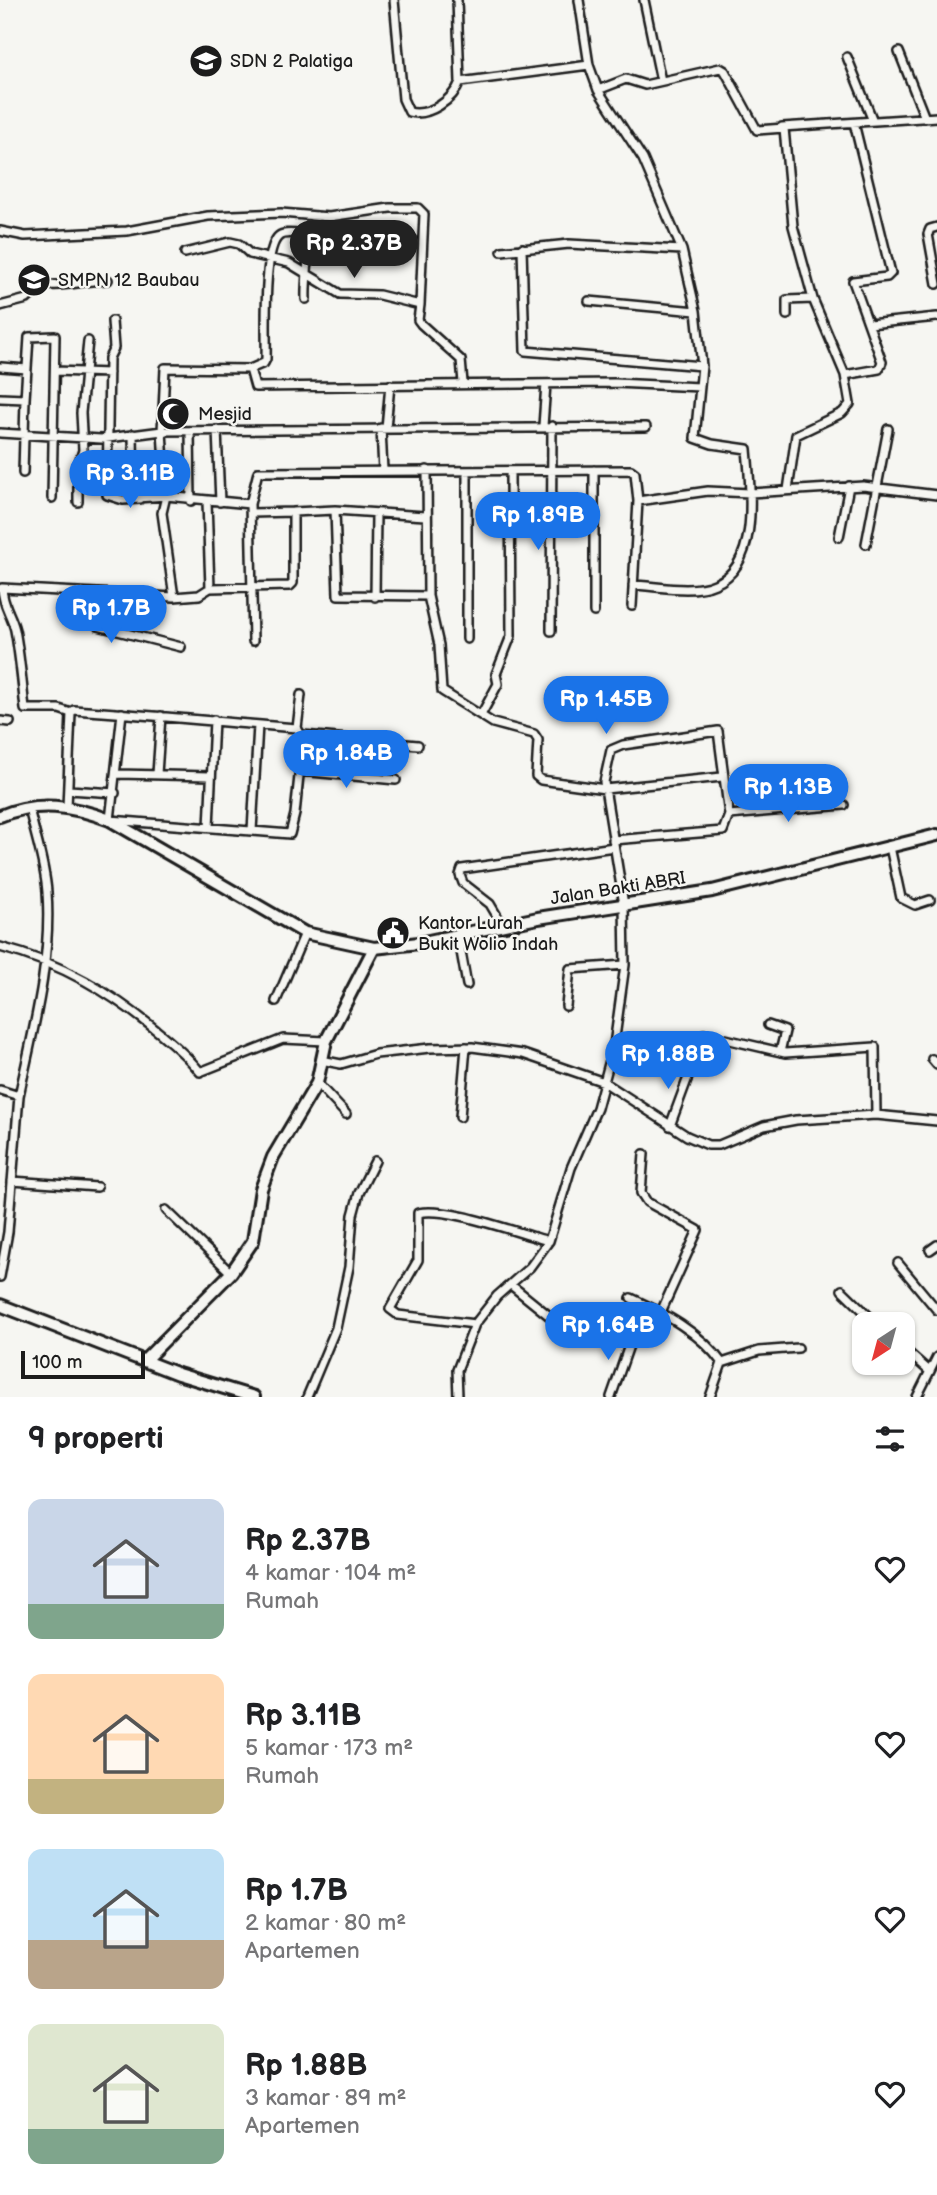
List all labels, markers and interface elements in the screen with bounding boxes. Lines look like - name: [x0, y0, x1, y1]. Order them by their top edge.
- school or university icon: SDN 2 Palatiga: [187, 42, 225, 80]
- place label: SDN 2 Palatiga: [230, 51, 353, 72]
- pin: Rp 2.37B: [282, 220, 426, 280]
- text: Rp 2.37B: [306, 229, 402, 257]
- school or university icon: SMPN 12 Baubau: [15, 261, 53, 299]
- place label: SMPN 12 Baubau: [58, 270, 199, 291]
- mosque icon: Mesjid: [154, 395, 192, 433]
- place label: Mesjid: [198, 404, 252, 425]
- pin: Rp 3.11B: [58, 450, 202, 510]
- text: Rp 3.11B: [85, 459, 175, 487]
- pin: Rp 1.89B: [466, 492, 610, 552]
- text: Rp 1.89B: [491, 501, 585, 529]
- pin: Rp 1.7B: [46, 586, 176, 645]
- text: Rp 1.7B: [72, 594, 150, 622]
- pin: Rp 1.45B: [534, 676, 678, 736]
- text: Rp 1.45B: [560, 685, 652, 713]
- pin: Rp 1.84B: [274, 730, 418, 790]
- text: Rp 1.84B: [299, 739, 393, 767]
- pin: Rp 1.13B: [716, 764, 860, 824]
- text: Rp 1.13B: [743, 773, 833, 801]
- street label: Jalan Bakti ABRI: [549, 867, 687, 910]
- place label: Kantor Lurah Bukit Wolio Indah: [418, 913, 558, 955]
- public building icon: Kantor Lurah Bukit Wolio Indah: [374, 914, 412, 952]
- pin: Rp 1.88B: [596, 1032, 740, 1091]
- text: Rp 1.88B: [621, 1040, 715, 1068]
- pin: Rp 1.64B: [536, 1302, 680, 1362]
- text: Rp 1.64B: [561, 1311, 655, 1339]
- north arrow: [852, 1312, 915, 1376]
- map controls: [852, 1312, 915, 1375]
- scale bar: [21, 1348, 145, 1380]
- text: 100 m: [32, 1351, 83, 1374]
- icon: filters: [871, 1420, 909, 1458]
- text: 9 properti: [28, 1421, 164, 1457]
- text: Rp 2.37B: [245, 1523, 371, 1559]
- icon: home: [84, 1527, 168, 1611]
- icon: heart: [871, 1550, 909, 1588]
- text: 4 kamar · 104 m²: [245, 1559, 416, 1587]
- text: Rumah: [245, 1587, 319, 1615]
- text: Rp 3.11B: [245, 1698, 361, 1734]
- icon: home: [84, 1702, 168, 1786]
- icon: heart: [871, 1725, 909, 1763]
- text: 5 kamar · 173 m²: [245, 1734, 413, 1762]
- text: Rumah: [245, 1762, 319, 1790]
- text: Rp 1.7B: [245, 1873, 348, 1909]
- icon: home: [84, 1877, 168, 1961]
- icon: heart: [871, 1900, 909, 1938]
- text: 2 kamar · 80 m²: [245, 1909, 406, 1937]
- text: Apartemen: [245, 1937, 360, 1965]
- text: Rp 1.88B: [245, 2048, 367, 2084]
- icon: home: [84, 2052, 168, 2136]
- icon: heart: [871, 2075, 909, 2113]
- text: 3 kamar · 89 m²: [245, 2084, 406, 2112]
- text: Apartemen: [245, 2112, 360, 2140]

